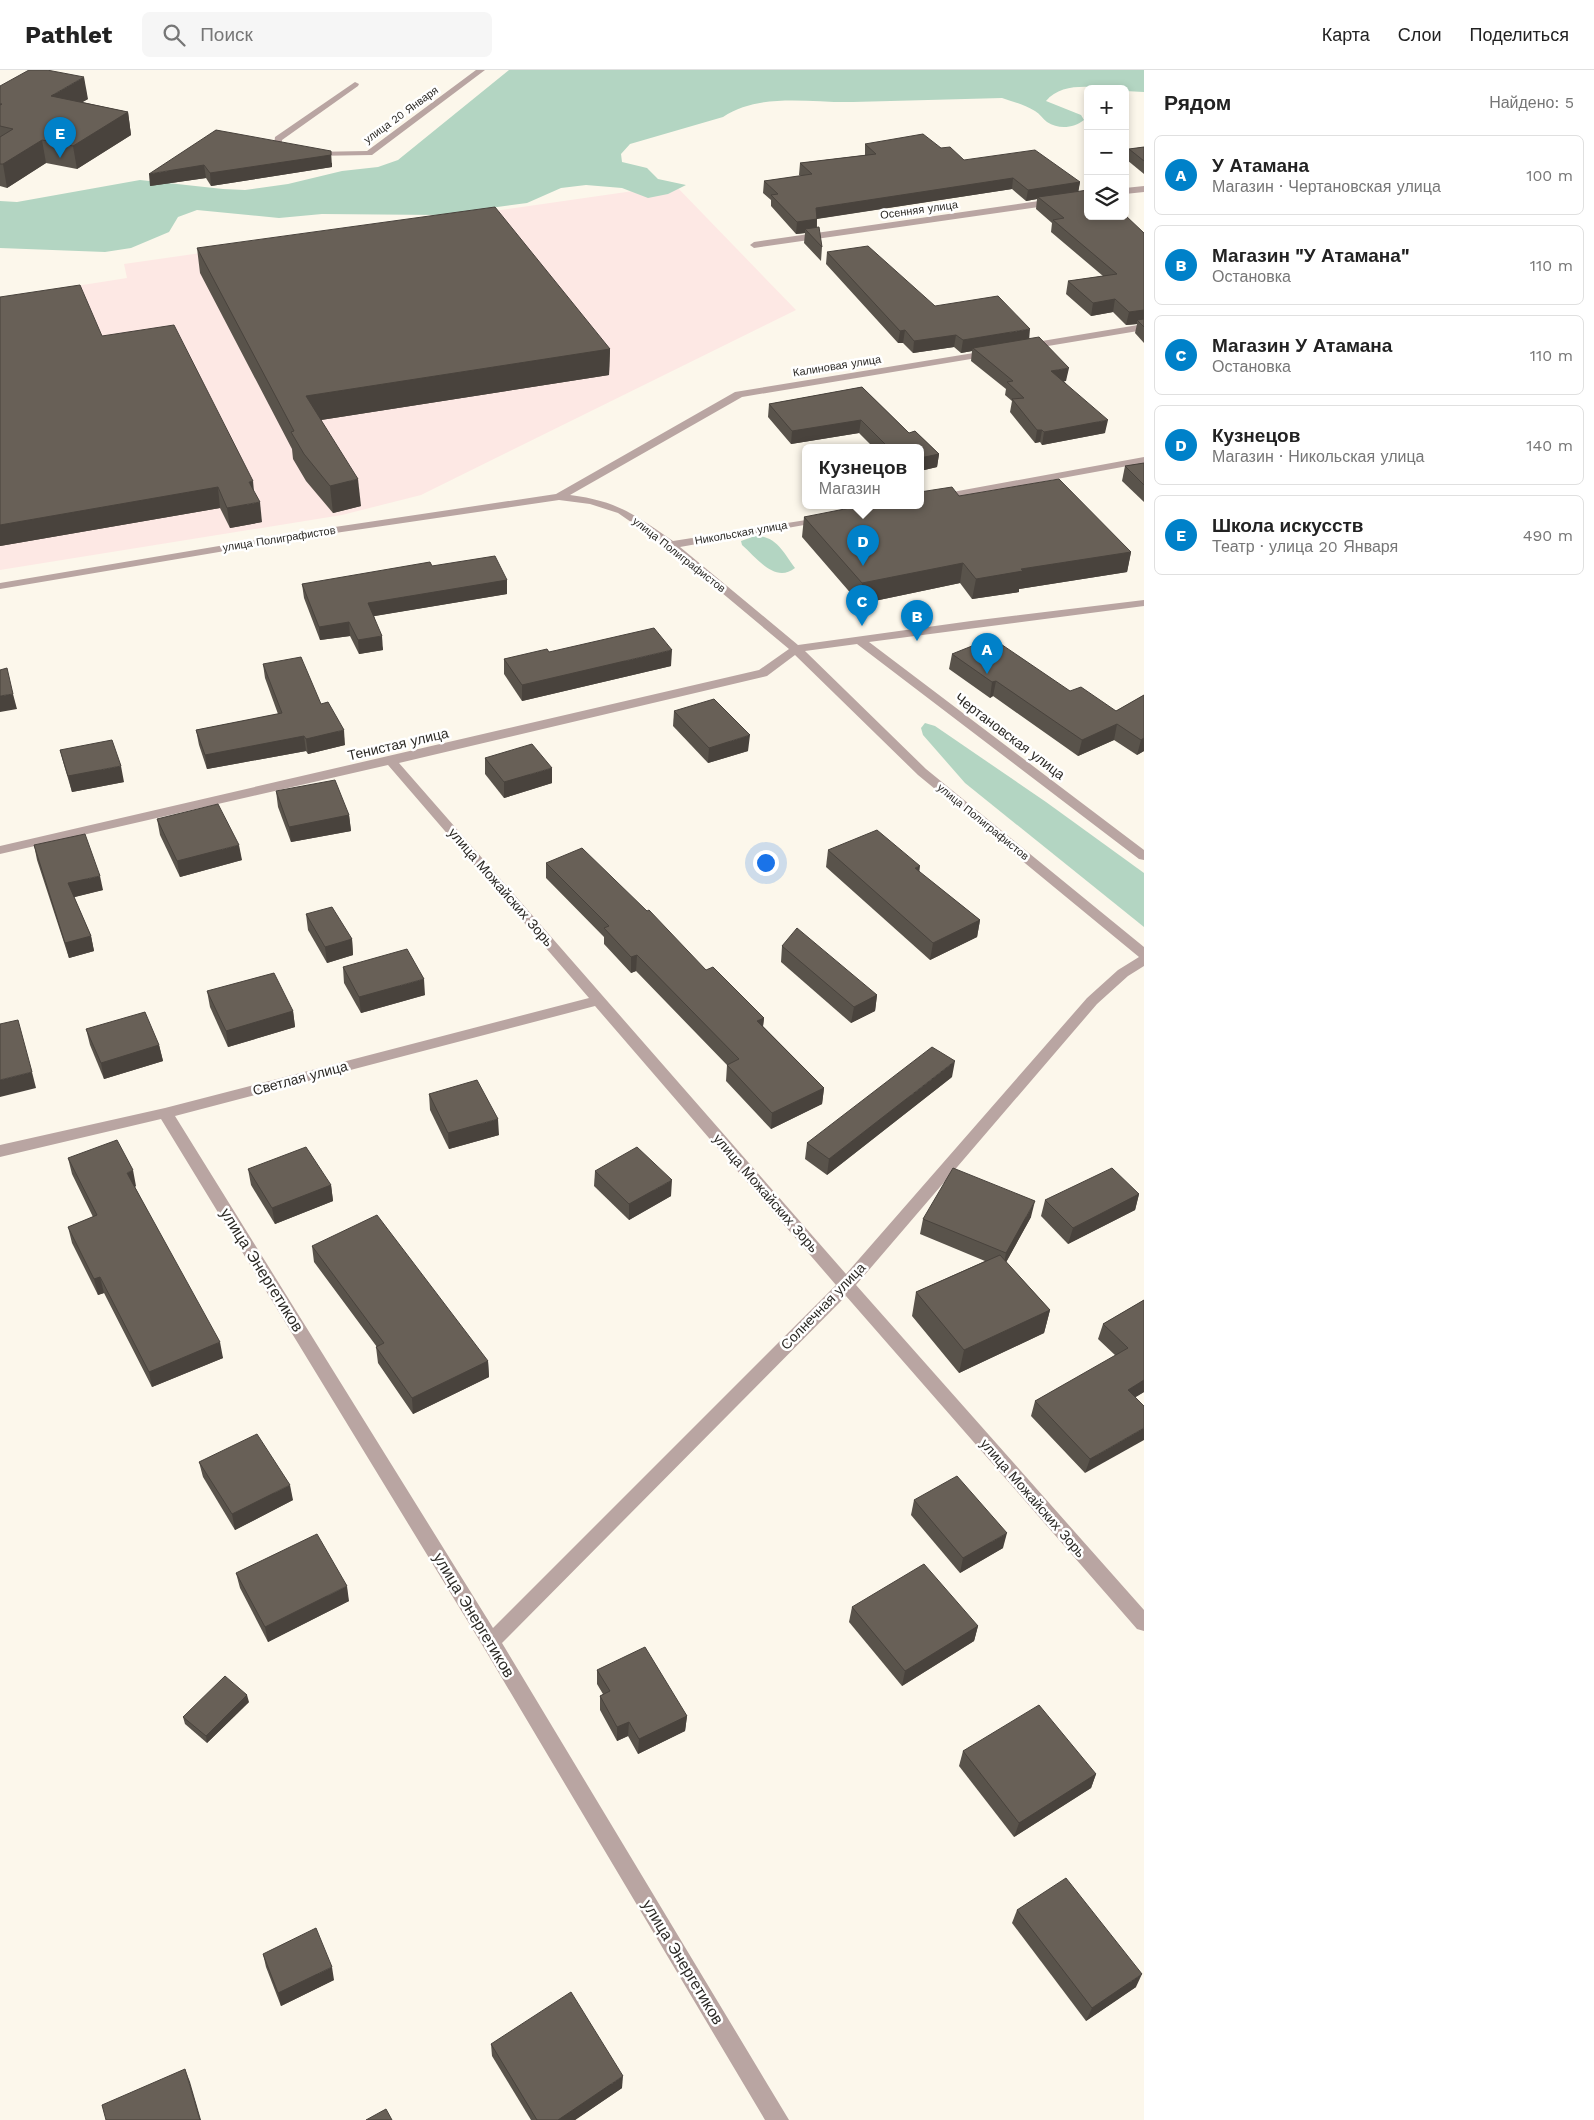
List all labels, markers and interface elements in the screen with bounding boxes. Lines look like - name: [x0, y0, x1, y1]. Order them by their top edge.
- search box: [142, 12, 492, 57]
- text: Pathlet: [25, 21, 112, 49]
- icon: search: [160, 21, 188, 49]
- text: Поиск: [200, 23, 253, 46]
- text: Карта: [1322, 24, 1370, 45]
- text: Слои: [1398, 24, 1442, 45]
- text: Поделиться: [1470, 24, 1569, 45]
- street label: улица 20 Января: [361, 84, 441, 146]
- map controls: [1084, 85, 1129, 220]
- button: +: [1084, 85, 1129, 130]
- text: Рядом: [1164, 90, 1231, 115]
- text: Найдено: 5: [1489, 93, 1574, 112]
- pin: E: [44, 117, 76, 158]
- button: −: [1084, 130, 1129, 175]
- text: У Атамана: [1212, 154, 1309, 177]
- text: A: [1176, 166, 1186, 185]
- text: 100 m: [1526, 166, 1573, 185]
- button: layers: [1084, 175, 1129, 220]
- text: Магазин · Чертановская улица: [1212, 177, 1441, 196]
- street label: Осенняя улица: [879, 198, 960, 222]
- text: Магазин "У Атамана": [1212, 244, 1409, 267]
- text: B: [1176, 256, 1186, 275]
- text: 110 m: [1530, 256, 1573, 275]
- text: Остановка: [1212, 267, 1291, 286]
- text: Магазин У Атамана: [1212, 334, 1392, 357]
- text: C: [1176, 346, 1186, 365]
- text: 110 m: [1530, 346, 1573, 365]
- street label: Калиновая улица: [792, 352, 883, 379]
- text: Остановка: [1212, 357, 1291, 376]
- text: Кузнецов: [1212, 424, 1300, 447]
- text: D: [1175, 436, 1187, 455]
- text: 140 m: [1526, 436, 1573, 455]
- popup: [802, 444, 924, 509]
- text: Магазин · Никольская улица: [1212, 447, 1425, 466]
- text: Кузнецов: [819, 456, 907, 479]
- text: Магазин: [819, 479, 881, 498]
- text: Школа искусств: [1212, 514, 1364, 537]
- street label: улица Полиграфистов: [630, 515, 728, 595]
- street label: Никольская улица: [694, 518, 789, 548]
- street label: улица Полиграфистов: [222, 524, 337, 554]
- pin: D: [847, 525, 879, 566]
- text: E: [1176, 526, 1186, 545]
- text: 490 m: [1523, 526, 1573, 545]
- text: Театр · улица 20 Января: [1212, 537, 1398, 556]
- pin: C: [846, 585, 878, 626]
- pin: B: [901, 600, 933, 641]
- pin: A: [971, 633, 1003, 674]
- street label: Чертановская улица: [952, 689, 1068, 783]
- street label: Тенистая улица: [346, 725, 450, 763]
- street label: улица Полиграфистов: [935, 781, 1032, 863]
- street label: улица Можайских Зорь: [445, 824, 557, 950]
- your location: [753, 850, 779, 876]
- street label: Светлая улица: [251, 1058, 349, 1098]
- street label: улица Можайских Зорь: [710, 1130, 822, 1256]
- street label: улица Энергетиков: [216, 1205, 308, 1335]
- street label: Солнечная улица: [777, 1259, 869, 1353]
- street label: улица Можайских Зорь: [977, 1435, 1089, 1561]
- street label: улица Энергетиков: [429, 1549, 519, 1681]
- street label: улица Энергетиков: [638, 1896, 728, 2028]

